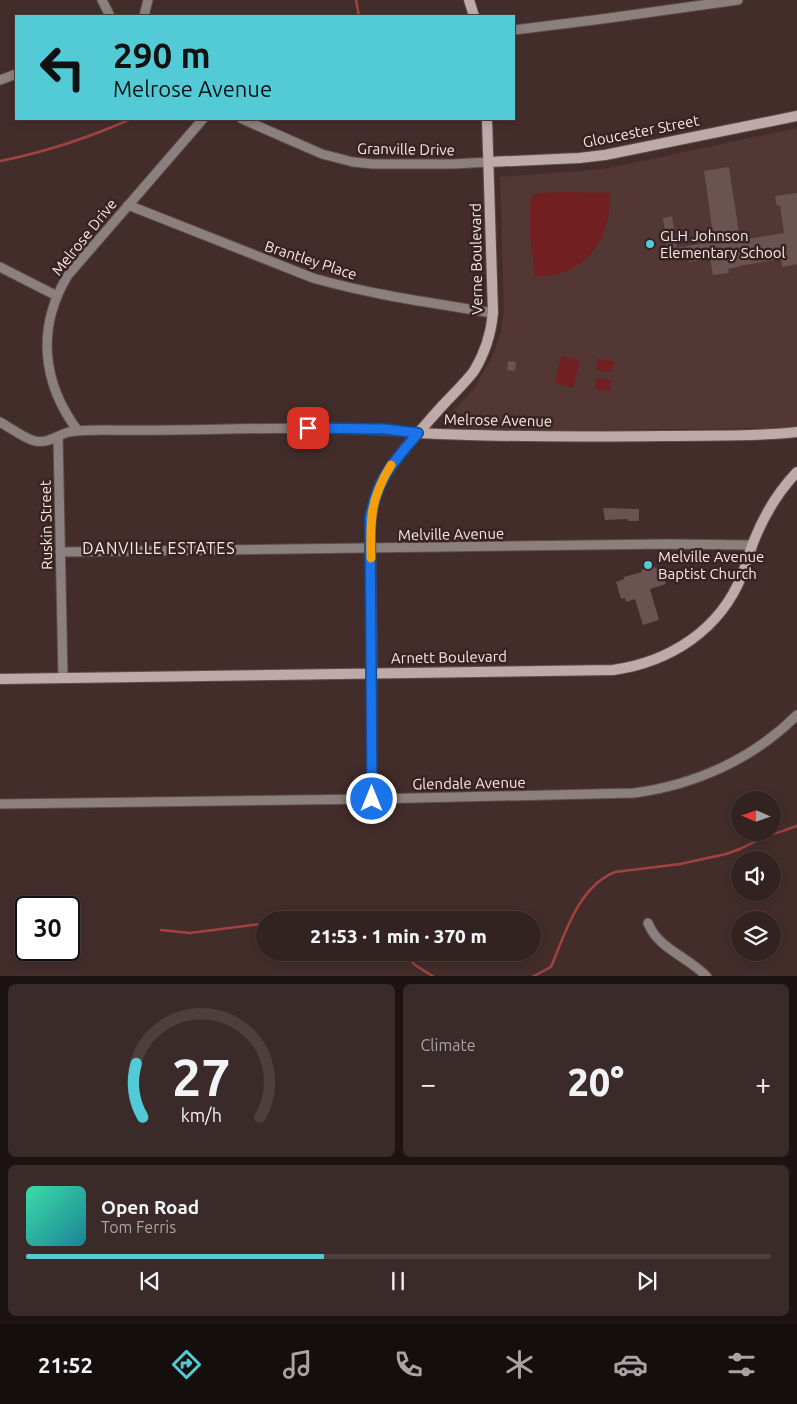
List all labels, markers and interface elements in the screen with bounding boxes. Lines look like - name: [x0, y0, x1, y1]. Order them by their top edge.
- icon: left: [30, 35, 95, 100]
- text: 290 m: [113, 35, 211, 75]
- text: Melrose Avenue: [113, 76, 272, 101]
- street label: Gloucester Street: [581, 111, 701, 151]
- street label: Granville Drive: [357, 140, 455, 158]
- street label: Melrose Drive: [48, 195, 120, 279]
- street label: Verne Boulevard: [467, 203, 485, 315]
- place label: GLH Johnson Elementary School: [660, 227, 786, 261]
- street label: Brantley Place: [263, 237, 359, 283]
- marker: GLH Johnson Elementary School: [644, 238, 656, 250]
- pin: [287, 407, 329, 449]
- street label: Melrose Avenue: [444, 411, 552, 429]
- icon: arrive: [294, 414, 322, 442]
- street label: Ruskin Street: [37, 480, 55, 570]
- street label: Melville Avenue: [398, 525, 504, 543]
- district label: DANVILLE ESTATES: [82, 539, 236, 557]
- place label: Melville Avenue Baptist Church: [658, 548, 764, 582]
- marker: Melville Avenue Baptist Church: [642, 559, 654, 571]
- street label: Arnett Boulevard: [391, 647, 507, 667]
- position arrow: [345, 772, 397, 824]
- street label: Glendale Avenue: [412, 774, 526, 792]
- north arrow: [731, 791, 781, 841]
- map controls: [731, 791, 781, 961]
- button: sound: [731, 851, 781, 901]
- speed limit sign: 30: [15, 896, 80, 961]
- button: layers: [731, 911, 781, 961]
- text: 21:53 · 1 min · 370 m: [310, 925, 487, 947]
- text: Climate: [421, 1036, 476, 1054]
- text: 27: [172, 1048, 231, 1106]
- text: 20°: [567, 1061, 624, 1103]
- text: −: [421, 1068, 436, 1099]
- text: +: [755, 1068, 771, 1099]
- text: km/h: [181, 1105, 222, 1125]
- text: Open Road: [101, 1196, 199, 1218]
- text: Tom Ferris: [101, 1218, 176, 1236]
- icon: previous: [136, 1267, 164, 1295]
- icon: pause: [384, 1267, 412, 1295]
- icon: next: [633, 1267, 661, 1295]
- icon: directions: [169, 1347, 204, 1382]
- icon: music: [280, 1347, 315, 1382]
- icon: phone: [391, 1347, 426, 1382]
- icon: climate: [502, 1347, 537, 1382]
- icon: car: [613, 1347, 648, 1382]
- icon: filters: [724, 1347, 759, 1382]
- text: 21:52: [38, 1352, 93, 1377]

